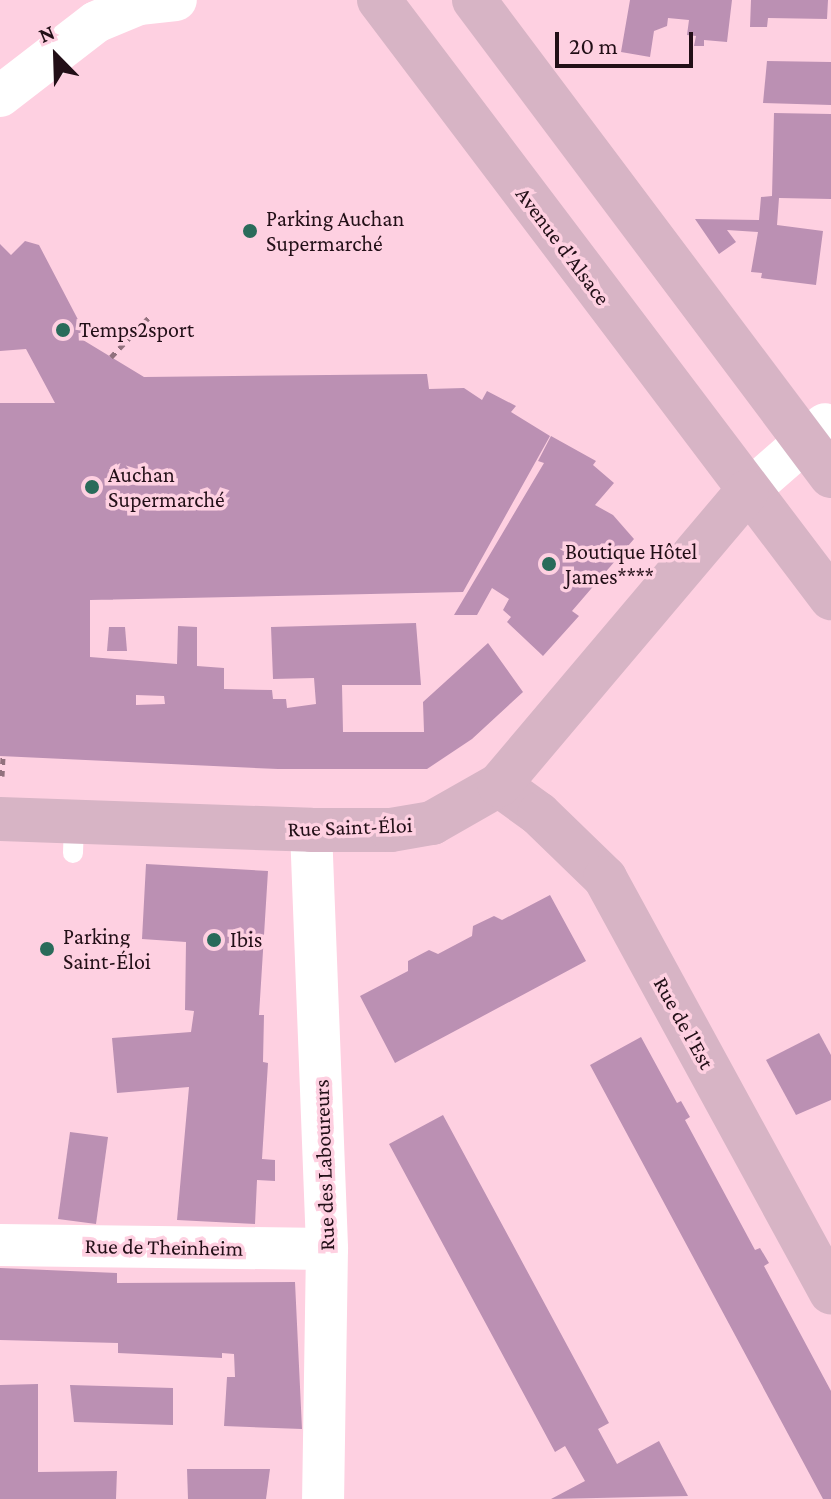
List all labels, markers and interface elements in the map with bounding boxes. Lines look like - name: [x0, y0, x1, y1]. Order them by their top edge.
- north arrow: [16, 16, 96, 96]
- scale bar: [559, 16, 697, 66]
- text: N: [35, 19, 58, 48]
- text: 20 m: [569, 32, 618, 59]
- street label: Avenue d'Alsace: [510, 182, 616, 310]
- place label: Parking Auchan Supermarché: [266, 205, 404, 256]
- marker: Parking Auchan Supermarché: [241, 222, 259, 240]
- place label: Temps2sport: [79, 317, 194, 343]
- marker: Temps2sport: [54, 321, 72, 339]
- place label: Auchan Supermarché: [108, 461, 225, 512]
- marker: Auchan Supermarché: [83, 478, 101, 496]
- place label: Boutique Hôtel James****: [565, 538, 697, 590]
- marker: Boutique Hôtel James****: [540, 555, 558, 573]
- street label: Rue Saint-Éloi: [287, 812, 413, 842]
- place label: Parking Saint-Éloi: [63, 923, 151, 974]
- place label: Ibis: [230, 927, 262, 953]
- marker: Ibis: [205, 931, 223, 949]
- marker: Parking Saint-Éloi: [38, 940, 56, 958]
- street label: Rue de l'Est: [648, 972, 720, 1074]
- street label: Rue des Laboureurs: [308, 1079, 340, 1251]
- street label: Rue de Theinheim: [84, 1232, 244, 1262]

